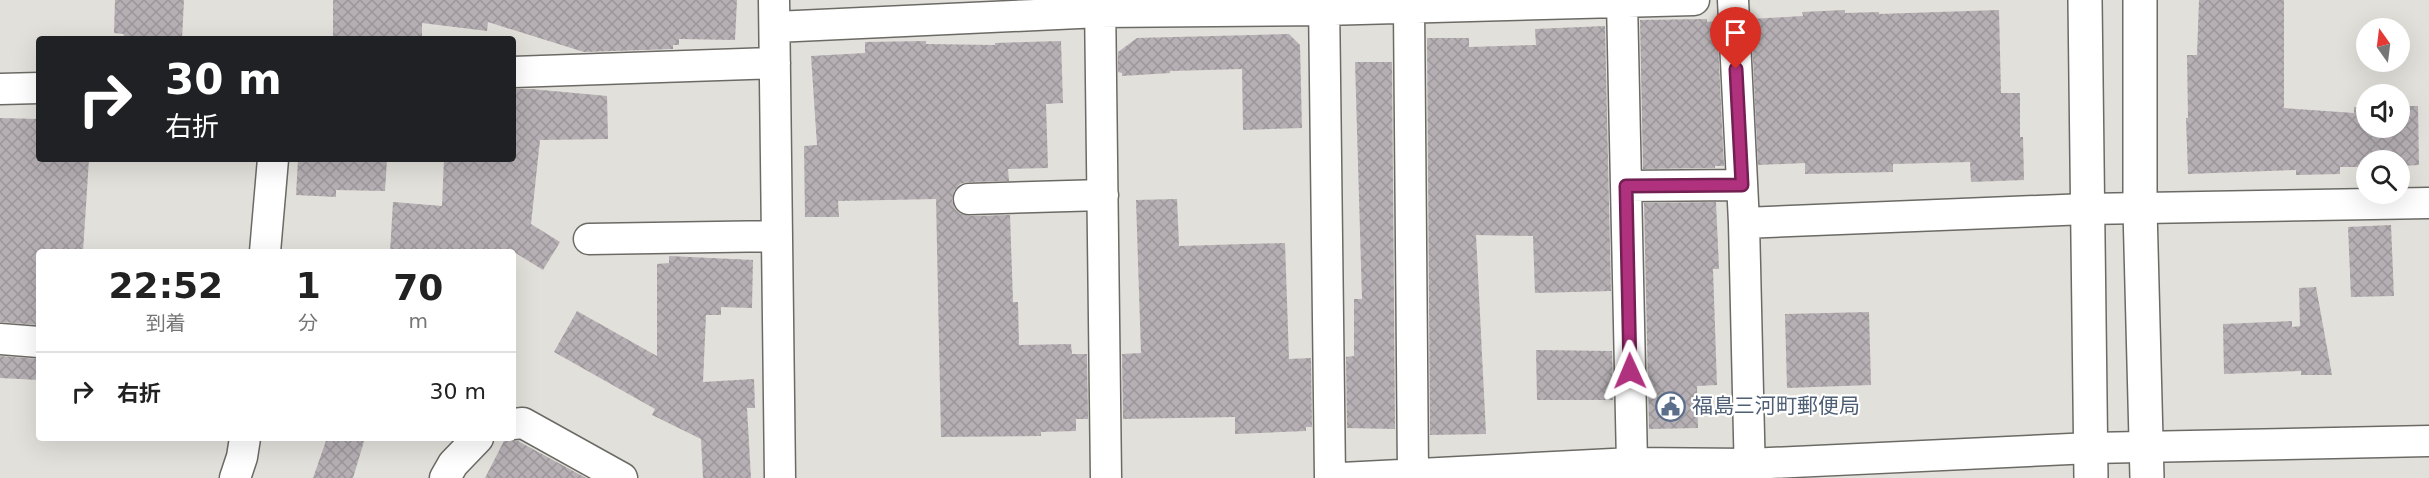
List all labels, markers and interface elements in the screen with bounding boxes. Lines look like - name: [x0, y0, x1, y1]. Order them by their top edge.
- pin: [1710, 7, 1761, 69]
- icon: arrive: [1719, 16, 1752, 49]
- north arrow: [2356, 18, 2410, 72]
- map controls: [2356, 18, 2410, 204]
- text: 30 m: [165, 55, 282, 104]
- icon: right: [66, 60, 144, 138]
- button: sound: [2356, 84, 2410, 138]
- text: 右折: [165, 111, 219, 142]
- button: search: [2356, 150, 2410, 204]
- text: 22:52: [109, 265, 223, 306]
- text: 1: [296, 265, 321, 306]
- text: 70: [393, 267, 443, 308]
- text: m: [409, 309, 428, 333]
- text: 到着: [146, 311, 186, 335]
- text: 分: [298, 311, 318, 335]
- position arrow: [1598, 339, 1662, 403]
- icon: right: [66, 375, 99, 408]
- text: 30 m: [430, 379, 486, 404]
- text: 右折: [117, 381, 161, 406]
- public building icon: 福島三河町郵便局: [1655, 390, 1687, 422]
- place label: 福島三河町郵便局: [1692, 394, 1860, 418]

